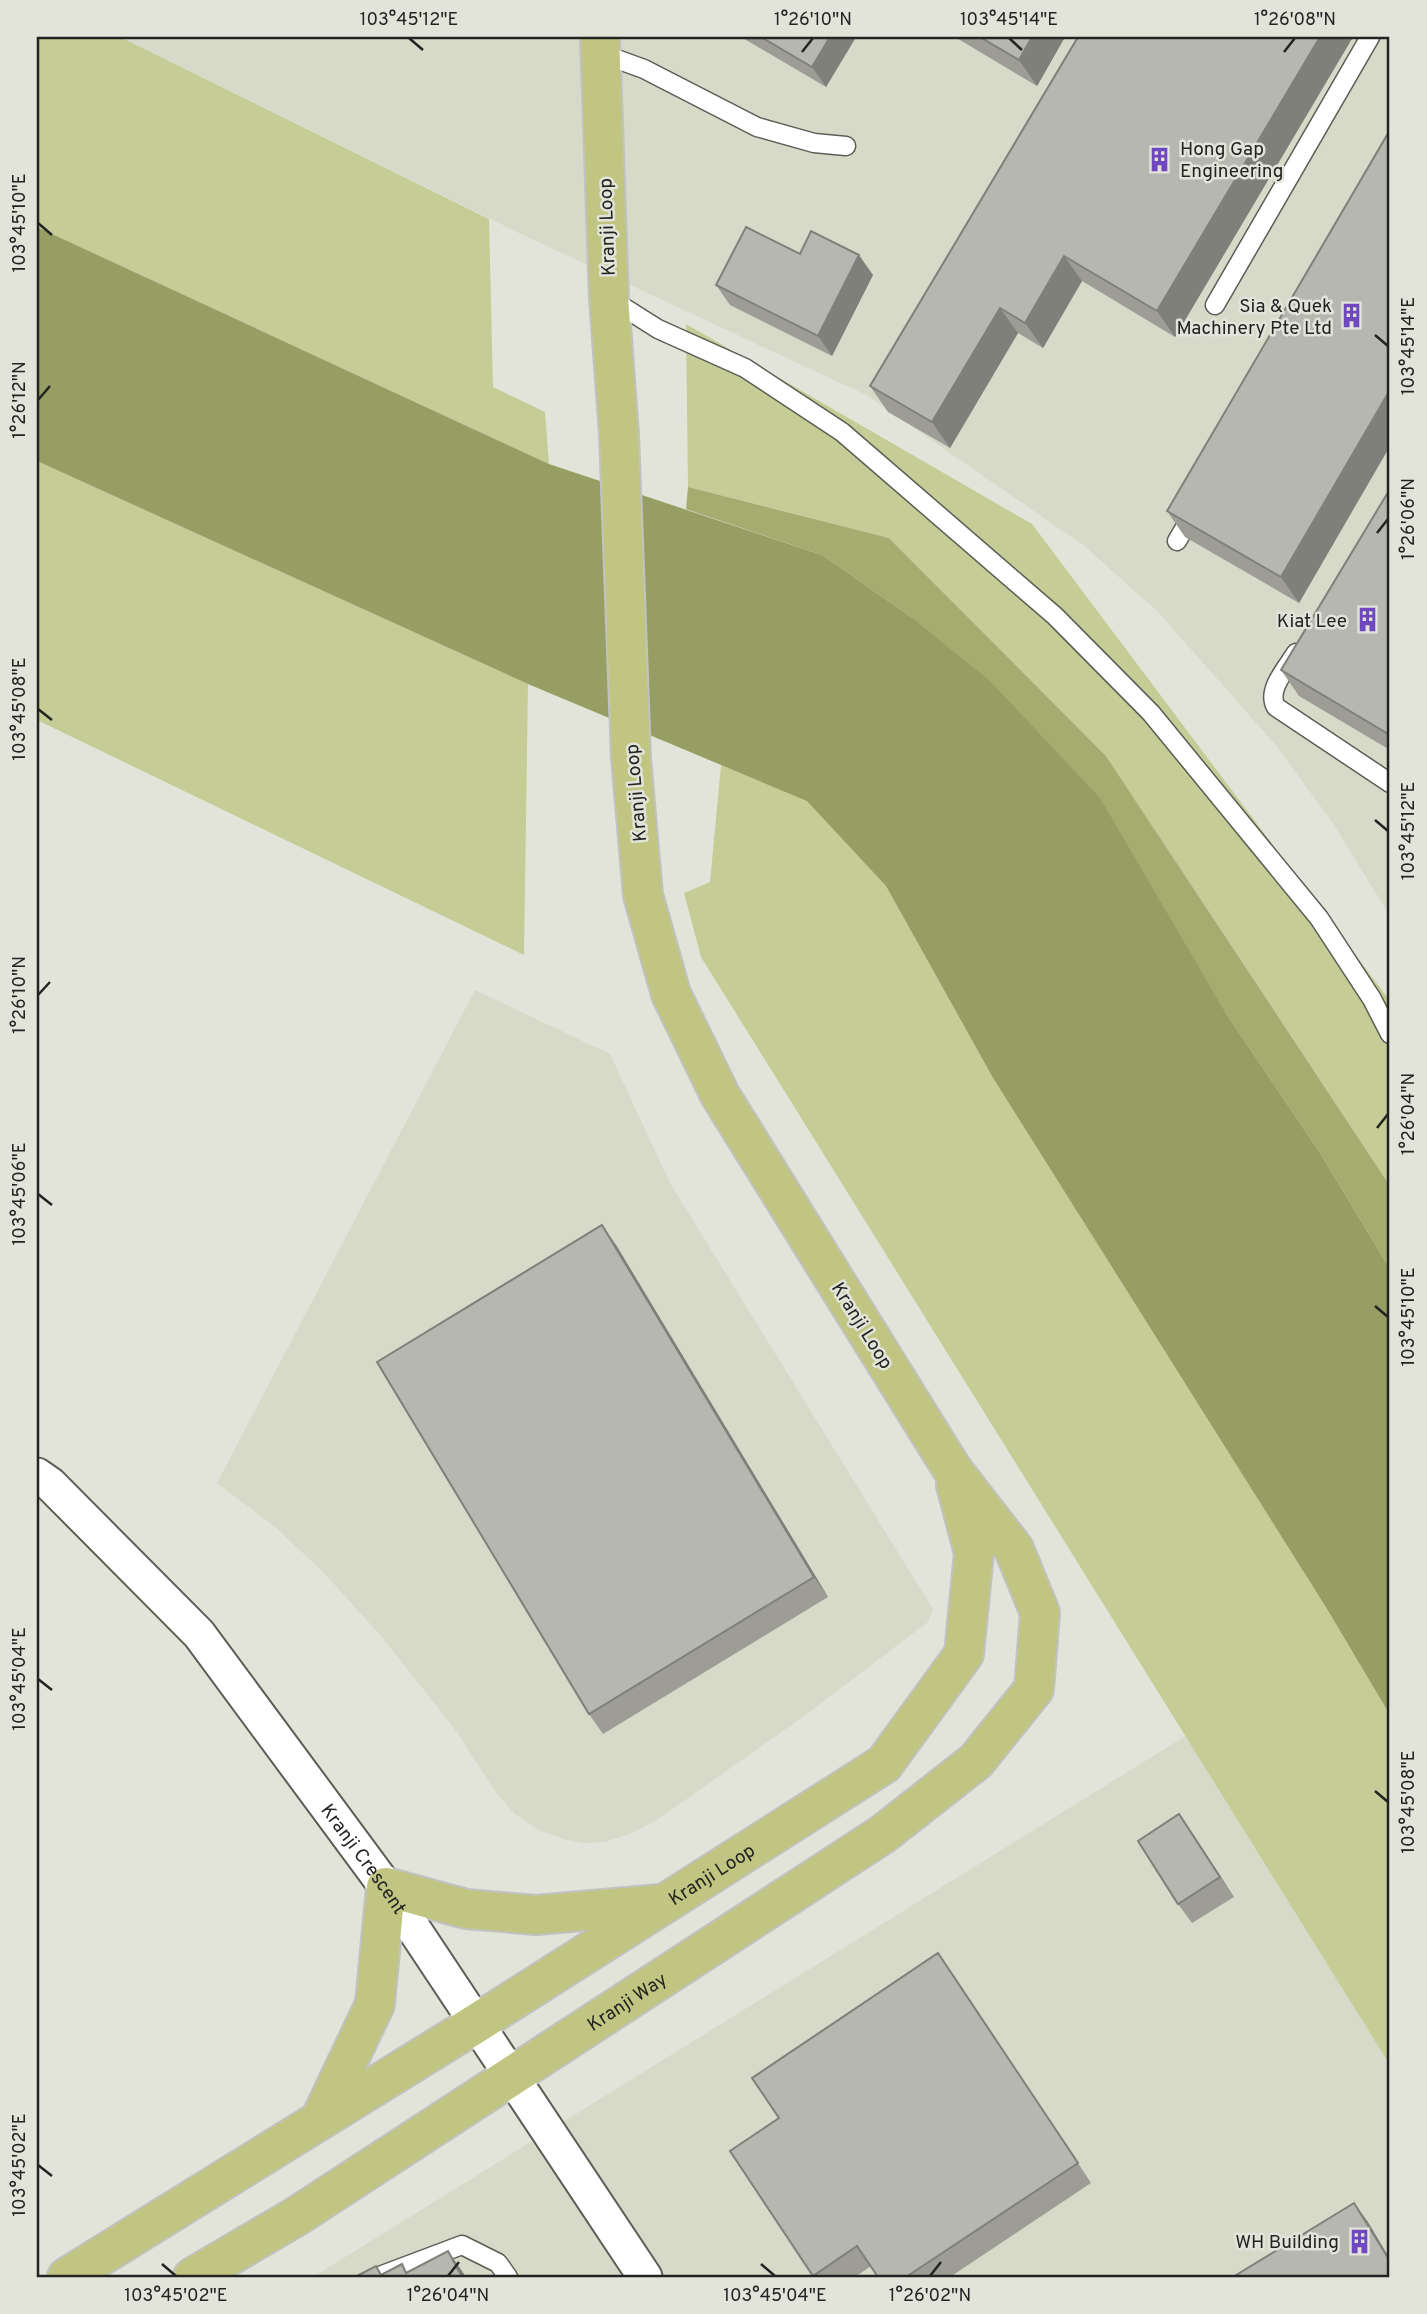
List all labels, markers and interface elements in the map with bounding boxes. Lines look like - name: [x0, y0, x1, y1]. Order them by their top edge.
- text: 103°45'12"E: [360, 9, 458, 32]
- text: 1°26'10"N: [774, 9, 852, 32]
- text: 103°45'14"E: [960, 9, 1058, 32]
- text: 1°26'08"N: [1254, 9, 1336, 32]
- place label: Hong Gap Engineering: [1180, 138, 1284, 184]
- building icon: Hong Gap Engineering: [1146, 145, 1174, 173]
- text: 103°45'10"E: [9, 174, 32, 272]
- street label: Kranji Loop: [594, 178, 622, 276]
- place label: Sia & Quek Machinery Pte Ltd: [1177, 295, 1332, 341]
- text: 103°45'14"E: [1398, 297, 1421, 395]
- building icon: Sia & Quek Machinery Pte Ltd: [1338, 302, 1366, 330]
- text: 1°26'12"N: [9, 361, 32, 439]
- text: 1°26'06"N: [1398, 478, 1421, 560]
- building icon: Kiat Lee: [1353, 606, 1381, 634]
- place label: Kiat Lee: [1277, 610, 1347, 634]
- text: 103°45'08"E: [9, 657, 32, 761]
- street label: Kranji Loop: [621, 743, 653, 843]
- text: 103°45'12"E: [1398, 782, 1421, 880]
- text: 1°26'10"N: [9, 956, 32, 1034]
- text: 1°26'04"N: [1398, 1073, 1421, 1155]
- text: 103°45'06"E: [9, 1142, 32, 1246]
- text: 103°45'10"E: [1398, 1268, 1421, 1366]
- street label: Kranji Loop: [825, 1278, 897, 1374]
- text: 103°45'04"E: [9, 1627, 32, 1731]
- text: 103°45'08"E: [1398, 1750, 1421, 1854]
- street label: Kranji Crescent: [315, 1800, 411, 1919]
- street label: Kranji Loop: [665, 1839, 760, 1912]
- street label: Kranji Way: [583, 1968, 672, 2038]
- text: 103°45'02"E: [9, 2113, 32, 2217]
- building icon: WH Building: [1345, 2227, 1373, 2255]
- place label: WH Building: [1235, 2231, 1339, 2255]
- text: 103°45'02"E: [124, 2285, 228, 2308]
- text: 1°26'04"N: [407, 2285, 489, 2308]
- text: 103°45'04"E: [723, 2285, 827, 2308]
- text: 1°26'02"N: [889, 2285, 971, 2308]

